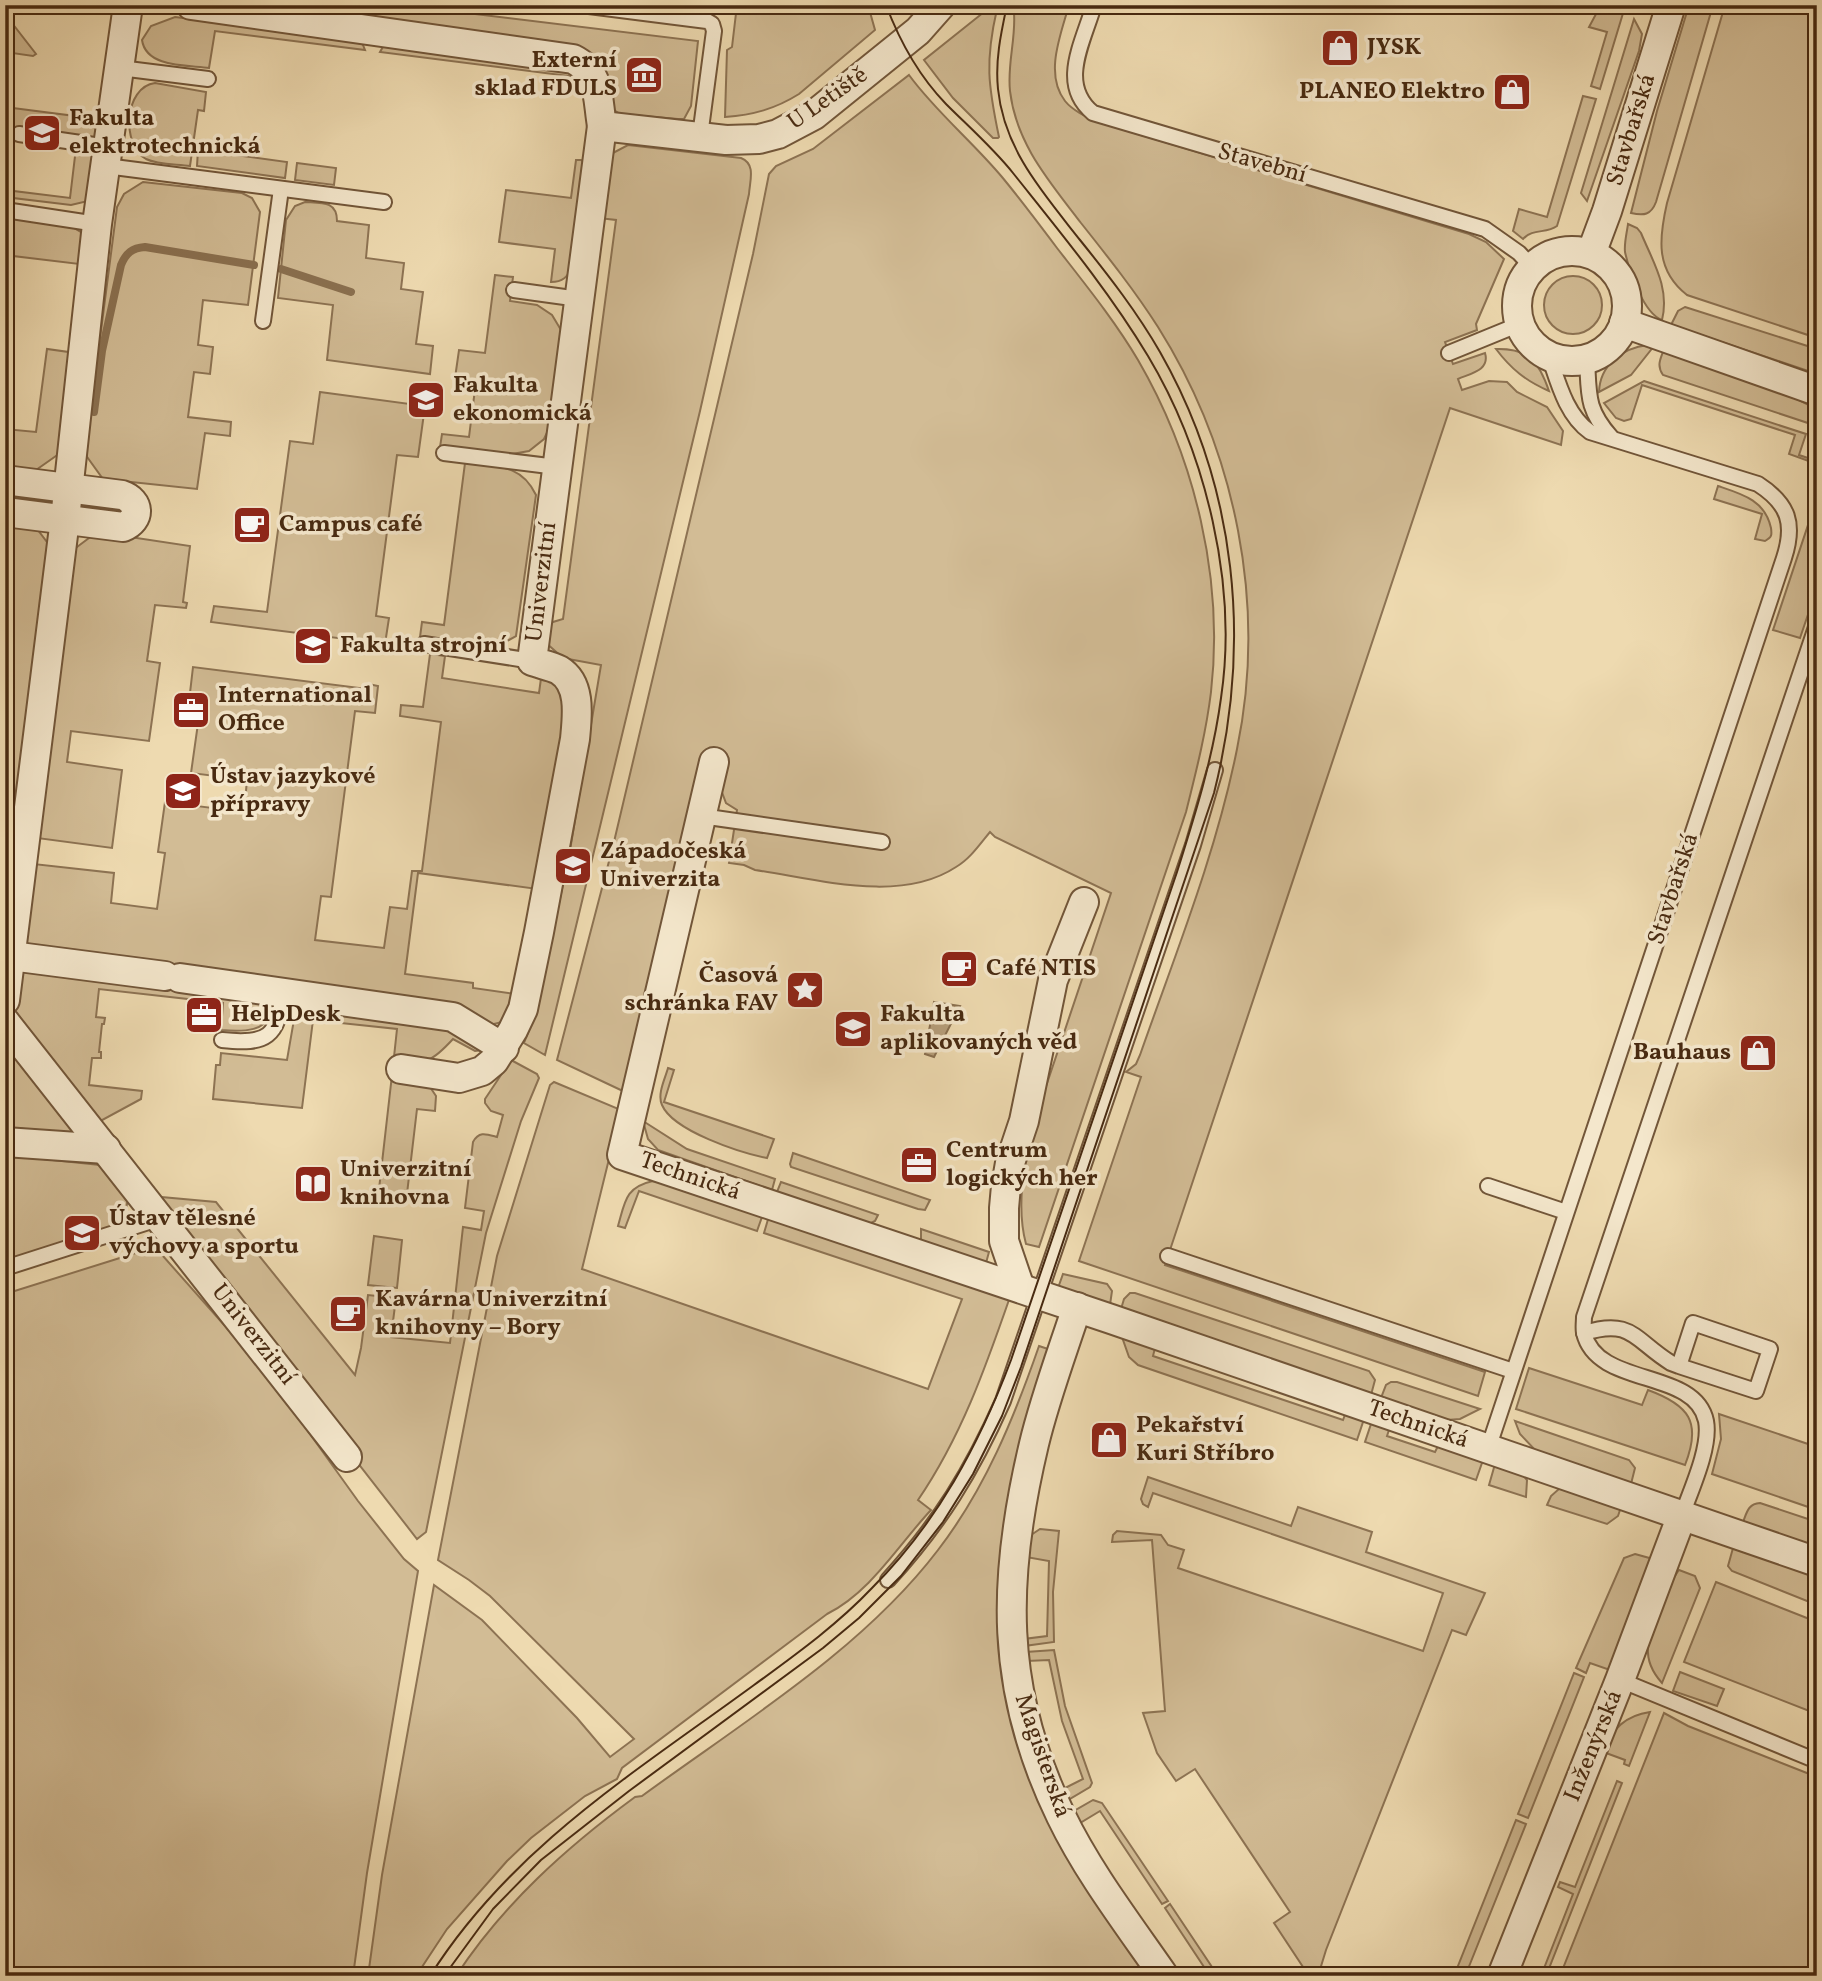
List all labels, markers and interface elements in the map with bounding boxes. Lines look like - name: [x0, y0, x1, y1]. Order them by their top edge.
- shop icon: JYSK: [1319, 27, 1361, 69]
- place label: JYSK: [1366, 31, 1422, 65]
- place label: Externí sklad FDULS: [475, 44, 617, 106]
- museum icon: Externí sklad FDULS: [623, 54, 665, 96]
- street label: U Letiště: [781, 59, 875, 139]
- street label: Stavbařská: [1599, 70, 1665, 190]
- shop icon: PLANEO Elektro: [1491, 71, 1533, 113]
- place label: PLANEO Elektro: [1299, 75, 1485, 109]
- place label: Fakulta elektrotechnická: [69, 102, 261, 164]
- school or university icon: Fakulta elektrotechnická: [21, 112, 63, 154]
- street label: Stavební: [1213, 135, 1311, 193]
- place label: Fakulta ekonomická: [453, 369, 592, 431]
- school or university icon: Fakulta ekonomická: [405, 379, 447, 421]
- cafe icon: Campus café: [231, 504, 273, 546]
- place label: Campus café: [279, 508, 422, 542]
- street label: Univerzitní: [518, 520, 566, 644]
- school or university icon: Fakulta strojní: [292, 625, 334, 667]
- place label: Fakulta strojní: [340, 629, 507, 663]
- place label: International Office: [218, 679, 372, 741]
- office icon: International Office: [170, 689, 212, 731]
- place label: Ústav jazykové přípravy: [210, 760, 376, 822]
- school or university icon: Ústav jazykové přípravy: [162, 770, 204, 812]
- street label: Stavbařská: [1640, 829, 1708, 949]
- place label: Západočeská Univerzita: [600, 835, 746, 897]
- school or university icon: Západočeská Univerzita: [552, 845, 594, 887]
- cafe icon: Café NTIS: [938, 948, 980, 990]
- place label: Café NTIS: [986, 952, 1096, 986]
- place label: Časová schránka FAV: [625, 959, 778, 1021]
- place icon: Časová schránka FAV: [784, 969, 826, 1011]
- office icon: HelpDesk: [183, 994, 225, 1036]
- place label: HelpDesk: [231, 998, 341, 1032]
- place label: Fakulta aplikovaných věd: [880, 998, 1078, 1060]
- school or university icon: Fakulta aplikovaných věd: [832, 1008, 874, 1050]
- shop icon: Bauhaus: [1737, 1032, 1779, 1074]
- place label: Bauhaus: [1633, 1036, 1731, 1070]
- place label: Centrum logických her: [946, 1134, 1098, 1196]
- street label: Technická: [635, 1144, 745, 1210]
- office icon: Centrum logických her: [898, 1144, 940, 1186]
- place label: Univerzitní knihovna: [340, 1153, 471, 1215]
- library icon: Univerzitní knihovna: [292, 1163, 334, 1205]
- place label: Ústav tělesné výchovy a sportu: [109, 1202, 299, 1264]
- school or university icon: Ústav tělesné výchovy a sportu: [61, 1212, 103, 1254]
- street label: Univerzitní: [202, 1277, 304, 1393]
- place label: Kavárna Univerzitní knihovny – Bory: [375, 1283, 608, 1345]
- cafe icon: Kavárna Univerzitní knihovny – Bory: [327, 1293, 369, 1335]
- street label: Technická: [1363, 1392, 1473, 1458]
- place label: Pekařství Kuri Stříbro: [1136, 1409, 1274, 1471]
- shop icon: Pekařství Kuri Stříbro: [1088, 1419, 1130, 1461]
- street label: Inženýrská: [1556, 1685, 1632, 1807]
- street label: Magisterská: [1005, 1689, 1079, 1823]

